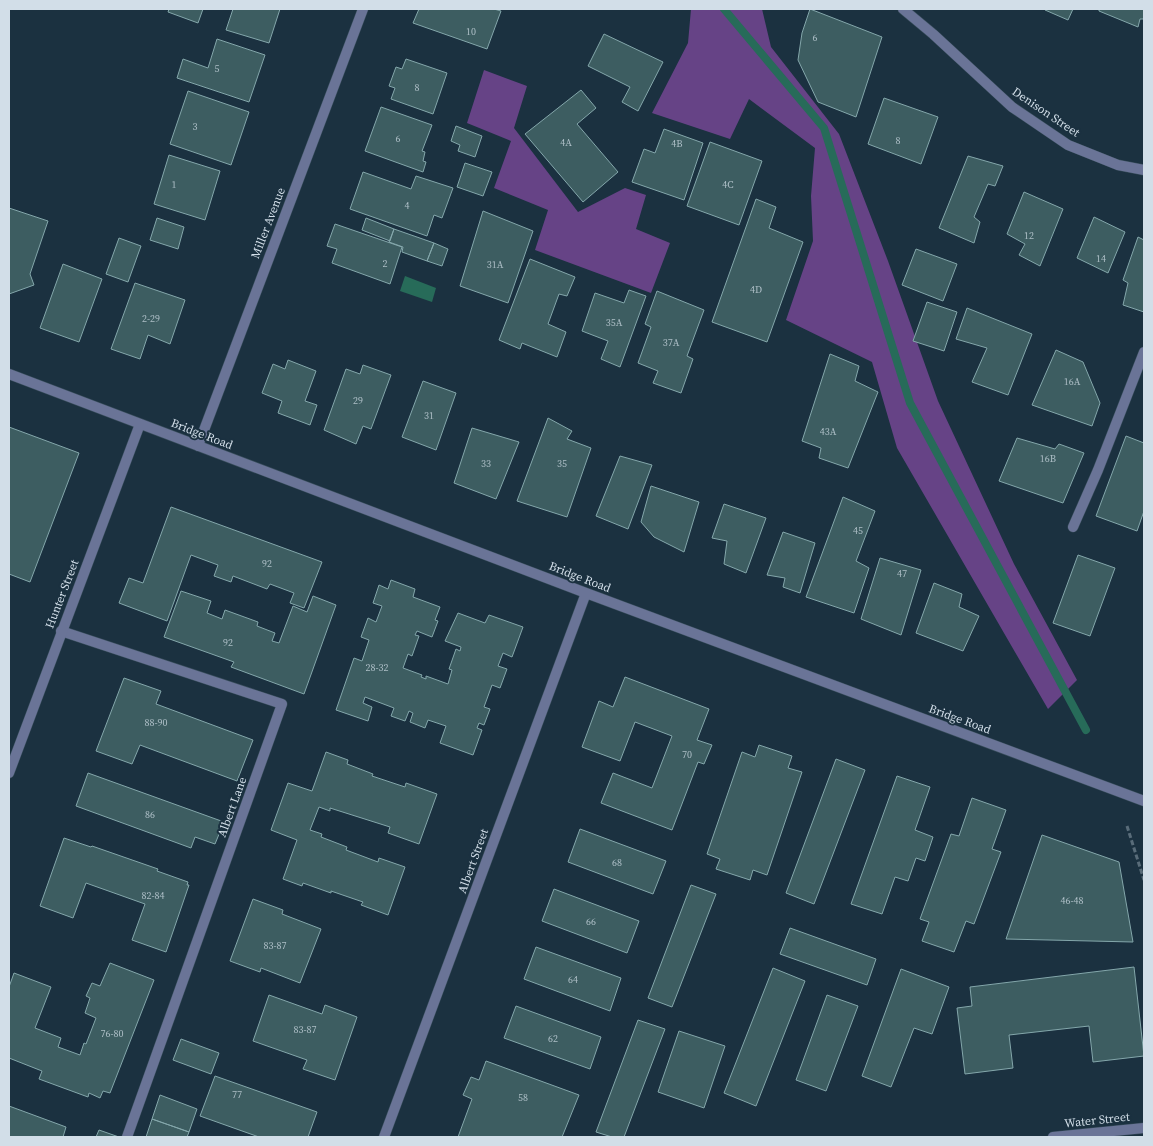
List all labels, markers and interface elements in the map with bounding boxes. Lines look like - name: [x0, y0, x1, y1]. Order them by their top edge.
- house number: 10: [466, 25, 476, 38]
- house number: 6: [813, 31, 818, 44]
- house number: 5: [215, 62, 220, 75]
- house number: 8: [415, 81, 420, 94]
- street label: Denison Street: [1009, 83, 1083, 141]
- house number: 3: [193, 120, 198, 133]
- house number: 6: [396, 132, 401, 145]
- house number: 8: [896, 134, 901, 147]
- house number: 4A: [560, 136, 572, 149]
- house number: 4B: [671, 137, 683, 150]
- house number: 1: [172, 178, 177, 191]
- house number: 4C: [722, 178, 734, 191]
- street label: Miller Avenue: [247, 185, 289, 261]
- house number: 4: [405, 199, 410, 212]
- house number: 12: [1024, 229, 1034, 242]
- house number: 14: [1096, 252, 1106, 265]
- house number: 2: [383, 257, 388, 270]
- house number: 31A: [487, 258, 504, 271]
- house number: 4D: [750, 283, 762, 296]
- house number: 2-29: [142, 312, 160, 325]
- house number: 35A: [606, 316, 623, 329]
- house number: 37A: [663, 336, 680, 349]
- house number: 16A: [1064, 375, 1081, 388]
- house number: 29: [353, 394, 363, 407]
- house number: 31: [424, 409, 434, 422]
- street label: Bridge Road: [169, 415, 235, 453]
- house number: 43A: [820, 425, 837, 438]
- house number: 16B: [1040, 452, 1056, 465]
- house number: 33: [481, 457, 491, 470]
- house number: 35: [557, 457, 567, 470]
- house number: 45: [853, 524, 863, 537]
- street label: Hunter Street: [42, 557, 82, 631]
- house number: 92: [262, 557, 272, 570]
- street label: Bridge Road: [547, 558, 613, 596]
- house number: 47: [897, 567, 907, 580]
- house number: 92: [223, 636, 233, 649]
- house number: 28-32: [365, 661, 389, 674]
- street label: Bridge Road: [927, 700, 993, 738]
- house number: 88-90: [144, 716, 168, 729]
- house number: 70: [682, 748, 692, 761]
- street label: Albert Lane: [214, 775, 250, 839]
- house number: 86: [145, 808, 155, 821]
- street label: Albert Street: [454, 826, 492, 896]
- house number: 68: [612, 856, 622, 869]
- house number: 82-84: [141, 889, 165, 902]
- house number: 46-48: [1060, 894, 1084, 907]
- house number: 66: [586, 915, 596, 928]
- house number: 83-87: [263, 939, 287, 952]
- house number: 64: [568, 973, 578, 986]
- house number: 83-87: [293, 1023, 317, 1036]
- house number: 76-80: [100, 1027, 124, 1040]
- house number: 62: [548, 1032, 558, 1045]
- house number: 77: [232, 1088, 242, 1101]
- house number: 58: [518, 1091, 528, 1104]
- street label: Water Street: [1063, 1109, 1131, 1131]

